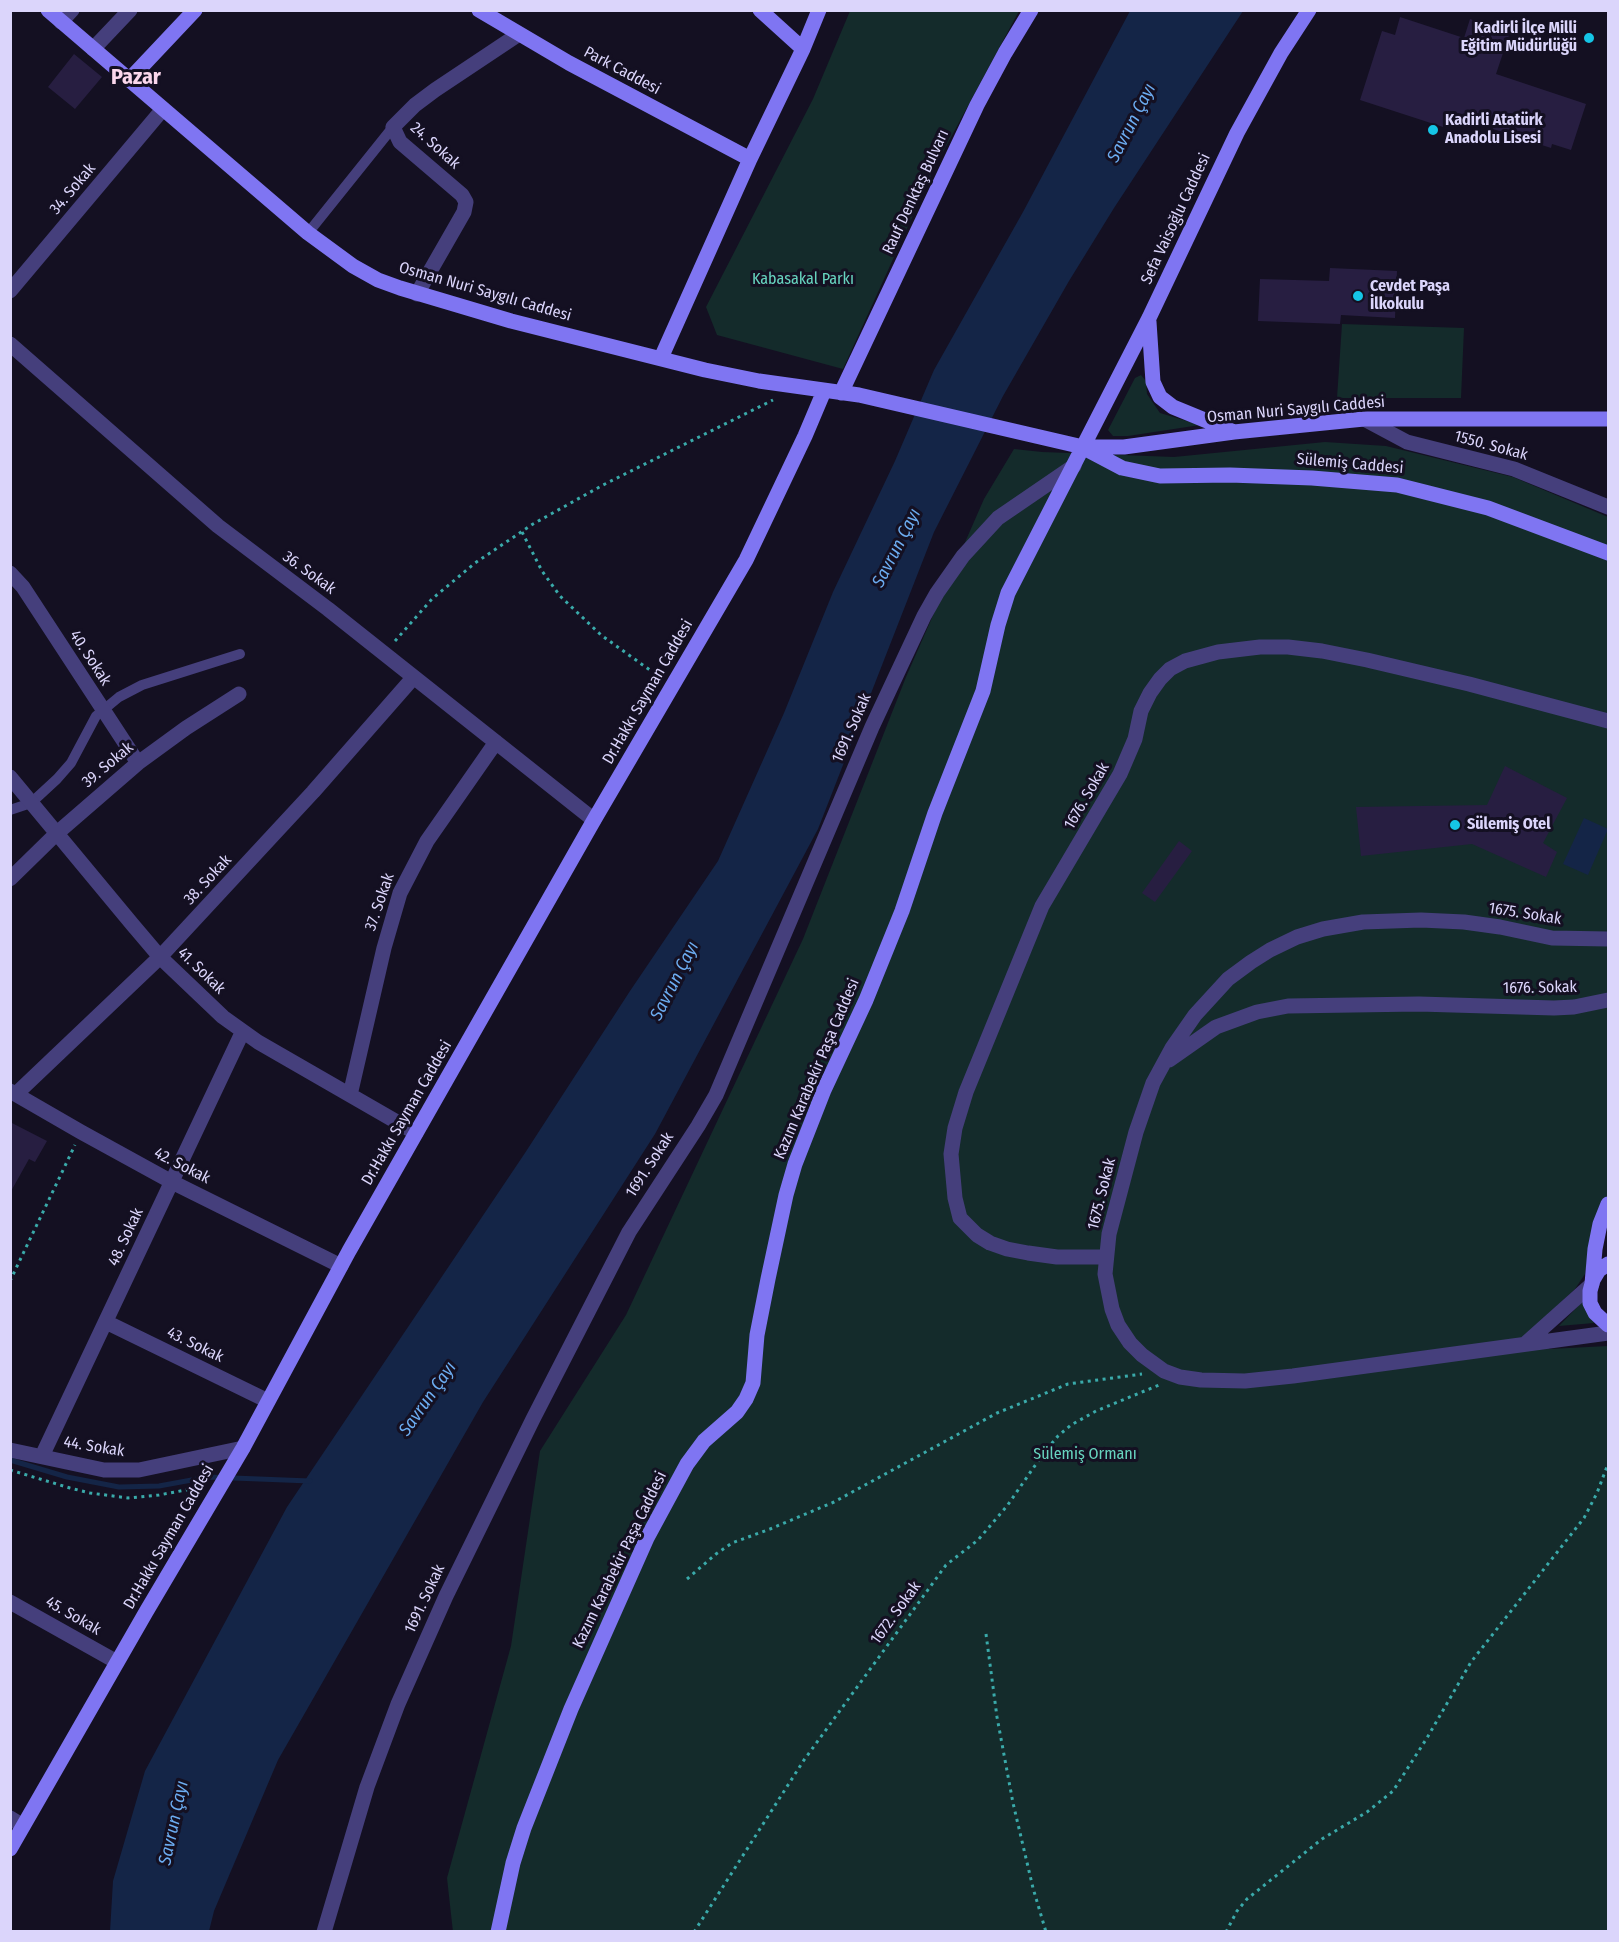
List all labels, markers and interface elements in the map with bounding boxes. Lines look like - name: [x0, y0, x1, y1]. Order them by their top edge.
- place label: Kadirli İlçe Milli Eğitim Müdürlüğü: [1461, 19, 1577, 57]
- marker: Kadirli İlçe Milli Eğitim Müdürlüğü: [1582, 31, 1596, 45]
- street label: Park Caddesi: [580, 43, 664, 99]
- district label: Pazar: [111, 65, 161, 91]
- water label: Savrun Çayı: [1103, 80, 1161, 166]
- place label: Kadirli Atatürk Anadolu Lisesi: [1445, 111, 1543, 149]
- street label: 24. Sokak: [406, 119, 464, 173]
- marker: Kadirli Atatürk Anadolu Lisesi: [1426, 123, 1440, 137]
- street label: Rauf Denktaş Bulvarı: [879, 127, 953, 257]
- street label: Sefa Vaisoğlu Caddesi: [1137, 150, 1215, 288]
- street label: 34. Sokak: [46, 160, 100, 218]
- street label: Osman Nuri Saygılı Caddesi: [397, 258, 573, 326]
- park label: Kabasakal Parkı: [752, 270, 854, 290]
- place label: Cevdet Paşa İlkokulu: [1370, 277, 1450, 315]
- marker: Cevdet Paşa İlkokulu: [1351, 289, 1365, 303]
- street label: Osman Nuri Saygılı Caddesi: [1206, 393, 1386, 427]
- street label: 1550. Sokak: [1452, 427, 1530, 465]
- street label: Sülemiş Caddesi: [1296, 450, 1404, 478]
- water label: Savrun Çayı: [868, 505, 926, 591]
- street label: 36. Sokak: [279, 547, 339, 599]
- street label: Dr.Hakkı Sayman Caddesi: [599, 616, 697, 768]
- street label: 40. Sokak: [65, 627, 115, 689]
- street label: 1691. Sokak: [828, 690, 876, 766]
- street label: 39. Sokak: [79, 738, 137, 792]
- street label: 1676. Sokak: [1060, 759, 1114, 833]
- place label: Sülemiş Otel: [1467, 815, 1551, 835]
- marker: Sülemiş Otel: [1448, 818, 1462, 832]
- street label: 38. Sokak: [180, 851, 236, 909]
- street label: 37. Sokak: [361, 871, 399, 933]
- street label: 1675. Sokak: [1487, 899, 1563, 929]
- water label: Savrun Çayı: [646, 938, 704, 1024]
- street label: 41. Sokak: [173, 944, 229, 998]
- street label: Kazım Karabekir Paşa Caddesi: [770, 976, 864, 1162]
- street label: 1676. Sokak: [1503, 978, 1577, 998]
- street label: Dr.Hakkı Sayman Caddesi: [358, 1037, 456, 1189]
- street label: 1691. Sokak: [622, 1129, 678, 1201]
- street label: 42. Sokak: [151, 1144, 213, 1188]
- street label: 1675. Sokak: [1084, 1156, 1120, 1232]
- street label: 48. Sokak: [104, 1205, 148, 1269]
- street label: 43. Sokak: [163, 1323, 227, 1367]
- water label: Savrun Çayı: [395, 1358, 461, 1440]
- street label: 44. Sokak: [62, 1433, 126, 1461]
- park label: Sülemiş Ormanı: [1033, 1445, 1137, 1465]
- street label: Dr.Hakkı Sayman Caddesi: [120, 1461, 218, 1613]
- street label: Kazım Karabekir Paşa Caddesi: [569, 1468, 671, 1652]
- street label: 1691. Sokak: [401, 1562, 449, 1636]
- street label: 1672. Sokak: [867, 1578, 925, 1648]
- street label: 45. Sokak: [42, 1592, 104, 1640]
- water label: Savrun Çayı: [155, 1779, 193, 1867]

